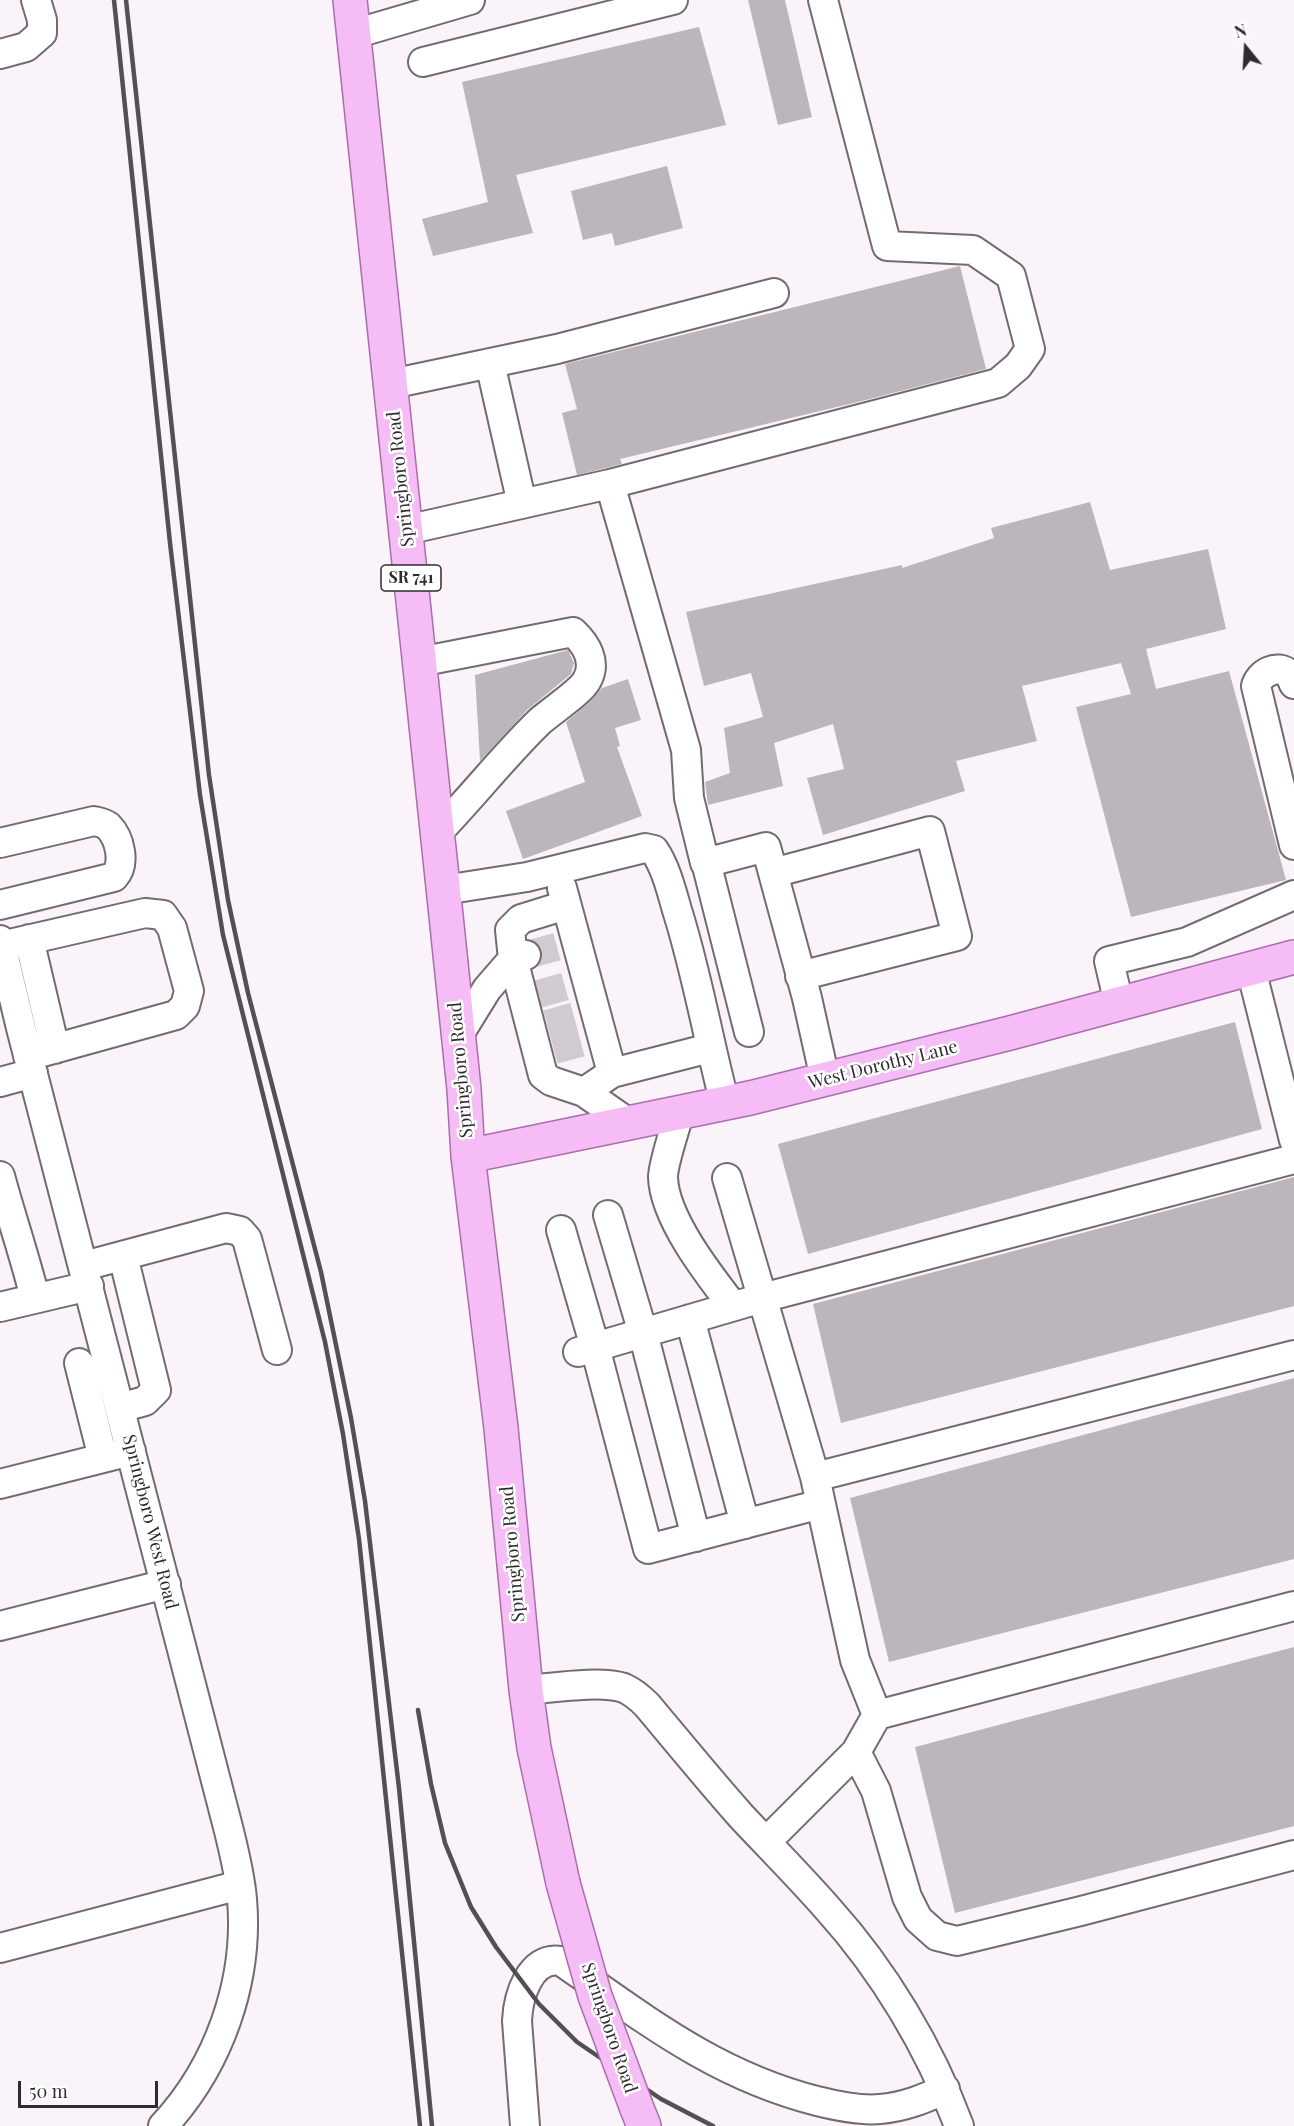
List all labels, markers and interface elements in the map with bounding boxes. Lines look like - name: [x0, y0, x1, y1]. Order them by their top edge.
- north arrow: [1216, 18, 1276, 78]
- text: N: [1232, 19, 1249, 42]
- street label: Springboro Road: [383, 410, 419, 548]
- road number: SR 741: [381, 565, 441, 591]
- street label: Springboro Road: [444, 1001, 478, 1139]
- street label: West Dorothy Lane: [806, 1036, 960, 1094]
- street label: Springboro West Road: [118, 1432, 182, 1612]
- street label: Springboro Road: [496, 1485, 530, 1623]
- street label: Springboro Road: [577, 1960, 641, 2096]
- scale bar: [21, 2069, 160, 2107]
- text: 50 m: [29, 2079, 68, 2103]

